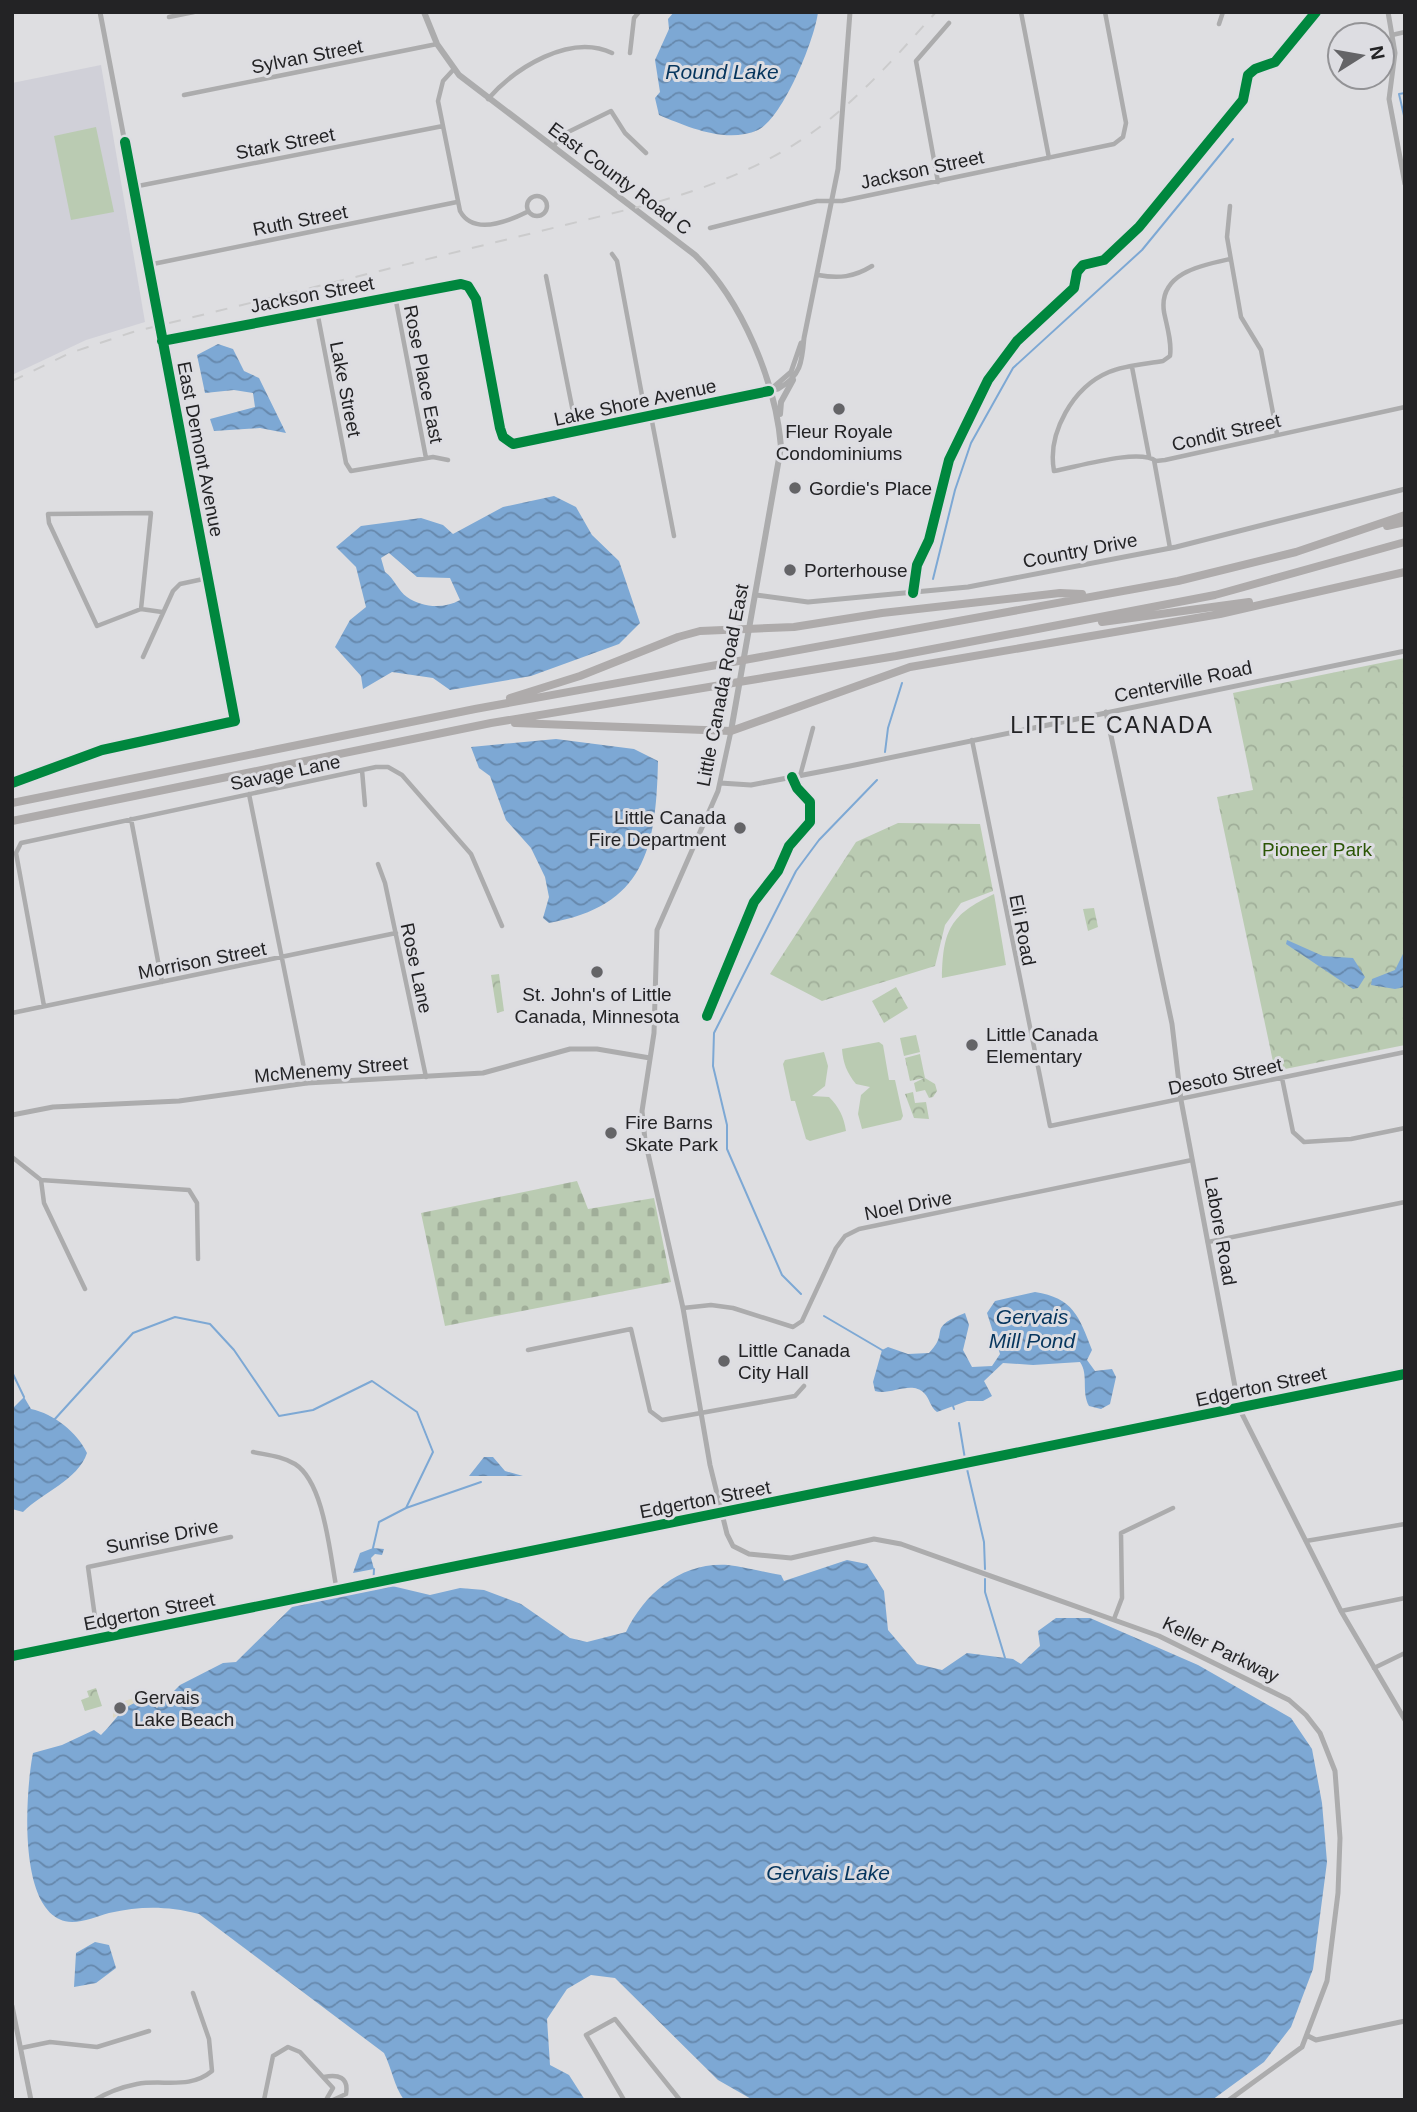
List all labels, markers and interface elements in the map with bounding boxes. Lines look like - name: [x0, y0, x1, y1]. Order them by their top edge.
- north arrow: [1326, 21, 1396, 91]
- street label: Sylvan Street: [250, 35, 365, 78]
- text: N: [1366, 44, 1389, 62]
- water label: Round Lake: [665, 60, 779, 83]
- street label: East County Road C: [544, 118, 695, 239]
- street label: Stark Street: [234, 123, 337, 163]
- street label: Jackson Street: [858, 146, 986, 193]
- street label: Ruth Street: [251, 201, 350, 240]
- street label: Jackson Street: [248, 272, 376, 317]
- street label: Rose Place East: [400, 303, 447, 446]
- street label: Lake Street: [326, 339, 365, 439]
- street label: East Demont Avenue: [173, 360, 228, 539]
- street label: Lake Shore Avenue: [552, 375, 718, 430]
- marker: Fleur Royale Condominiums: [831, 401, 847, 417]
- street label: Condit Street: [1170, 410, 1283, 455]
- place label: Fleur Royale Condominiums: [776, 421, 902, 464]
- place label: Gordie's Place: [809, 478, 932, 499]
- marker: Gordie's Place: [787, 480, 803, 496]
- street label: Country Drive: [1021, 529, 1139, 572]
- place label: Porterhouse: [804, 560, 908, 581]
- marker: Porterhouse: [782, 562, 798, 578]
- street label: Little Canada Road East: [693, 581, 753, 788]
- street label: Centerville Road: [1112, 657, 1254, 706]
- district label: LITTLE CANADA: [1010, 712, 1214, 738]
- street label: Savage Lane: [228, 751, 342, 794]
- place label: Little Canada Fire Department: [589, 807, 727, 850]
- marker: Little Canada Fire Department: [732, 820, 748, 836]
- park label: Pioneer Park: [1262, 839, 1372, 860]
- street label: Eli Road: [1005, 893, 1040, 967]
- street label: Rose Lane: [397, 921, 436, 1015]
- street label: Morrison Street: [136, 938, 269, 983]
- marker: St. John's of Little Canada, Minnesota: [589, 964, 605, 980]
- place label: St. John's of Little Canada, Minnesota: [515, 984, 680, 1027]
- place label: Little Canada Elementary: [986, 1024, 1098, 1067]
- marker: Little Canada Elementary: [964, 1037, 980, 1053]
- street label: McMenemy Street: [253, 1052, 409, 1087]
- street label: Desoto Street: [1166, 1054, 1285, 1099]
- place label: Fire Barns Skate Park: [625, 1112, 718, 1155]
- marker: Fire Barns Skate Park: [603, 1125, 619, 1141]
- street label: Labore Road: [1201, 1175, 1240, 1287]
- street label: Noel Drive: [863, 1187, 954, 1224]
- water label: Gervais Mill Pond: [989, 1305, 1077, 1352]
- place label: Little Canada City Hall: [738, 1340, 850, 1383]
- marker: Little Canada City Hall: [716, 1353, 732, 1369]
- street label: Edgerton Street: [1194, 1362, 1329, 1411]
- street label: Edgerton Street: [638, 1476, 773, 1522]
- street label: Sunrise Drive: [104, 1515, 220, 1558]
- street label: Edgerton Street: [82, 1588, 217, 1634]
- street label: Keller Parkway: [1159, 1612, 1283, 1687]
- place label: Gervais Lake Beach: [134, 1687, 234, 1730]
- marker: Gervais Lake Beach: [112, 1700, 128, 1716]
- water label: Gervais Lake: [766, 1861, 890, 1884]

